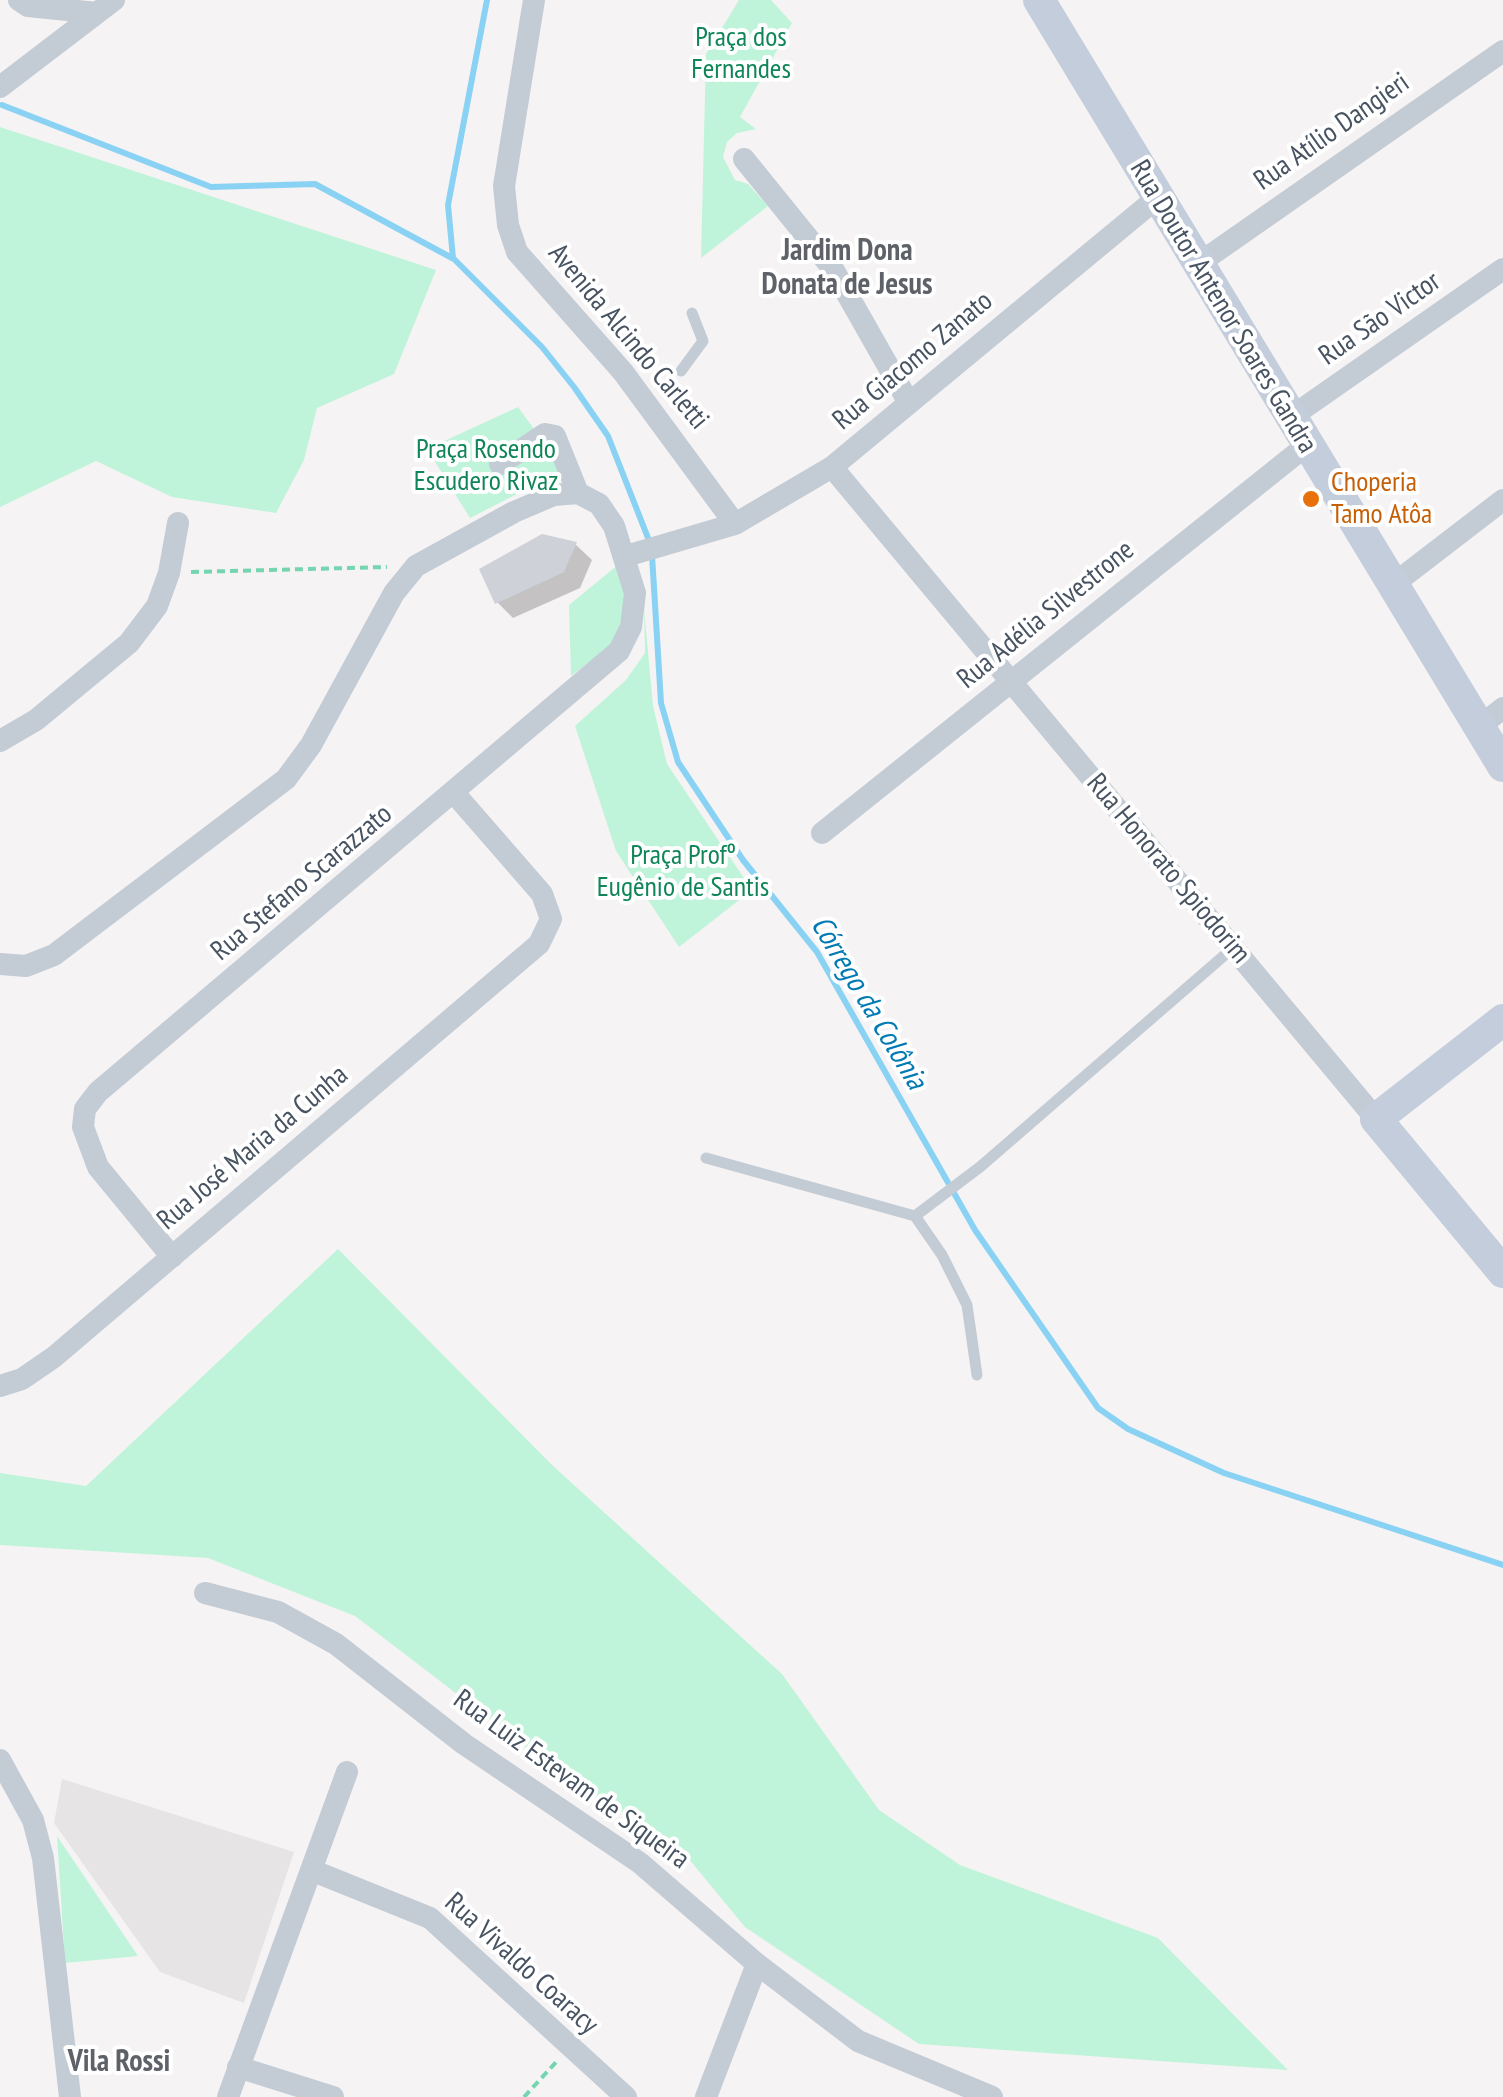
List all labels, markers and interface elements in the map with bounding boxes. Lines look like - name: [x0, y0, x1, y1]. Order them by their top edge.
- park label: Praça dos Fernandes: [691, 21, 791, 87]
- street label: Rua Atílio Dangieri: [1248, 66, 1416, 198]
- street label: Rua Doutor Antenor Soares Gandra: [1122, 155, 1324, 459]
- district label: Jardim Dona Donata de Jesus: [762, 233, 932, 304]
- street label: Avenida Alcindo Carletti: [541, 237, 715, 437]
- street label: Rua São Victor: [1313, 265, 1447, 373]
- street label: Rua Giacomo Zanato: [826, 285, 1000, 437]
- park label: Praça Rosendo Escudero Rivaz: [414, 433, 558, 499]
- place label: Choperia Tamo Atôa: [1331, 466, 1432, 532]
- marker: Choperia Tamo Atôa: [1300, 488, 1322, 510]
- street label: Rua Adélia Silvestrone: [951, 534, 1141, 696]
- street label: Rua Honorato Spiodorim: [1079, 767, 1257, 971]
- street label: Rua Stefano Scarazzato: [205, 798, 399, 968]
- park label: Praça Profº Eugênio de Santis: [597, 839, 769, 905]
- water label: Córrego da Colônia: [802, 910, 934, 1096]
- street label: Rua José Maria da Cunha: [151, 1059, 355, 1237]
- street label: Rua Luiz Estevam de Siqueira: [447, 1683, 695, 1877]
- street label: Rua Vivaldo Coaracy: [437, 1886, 605, 2042]
- district label: Vila Rossi: [68, 2044, 170, 2080]

